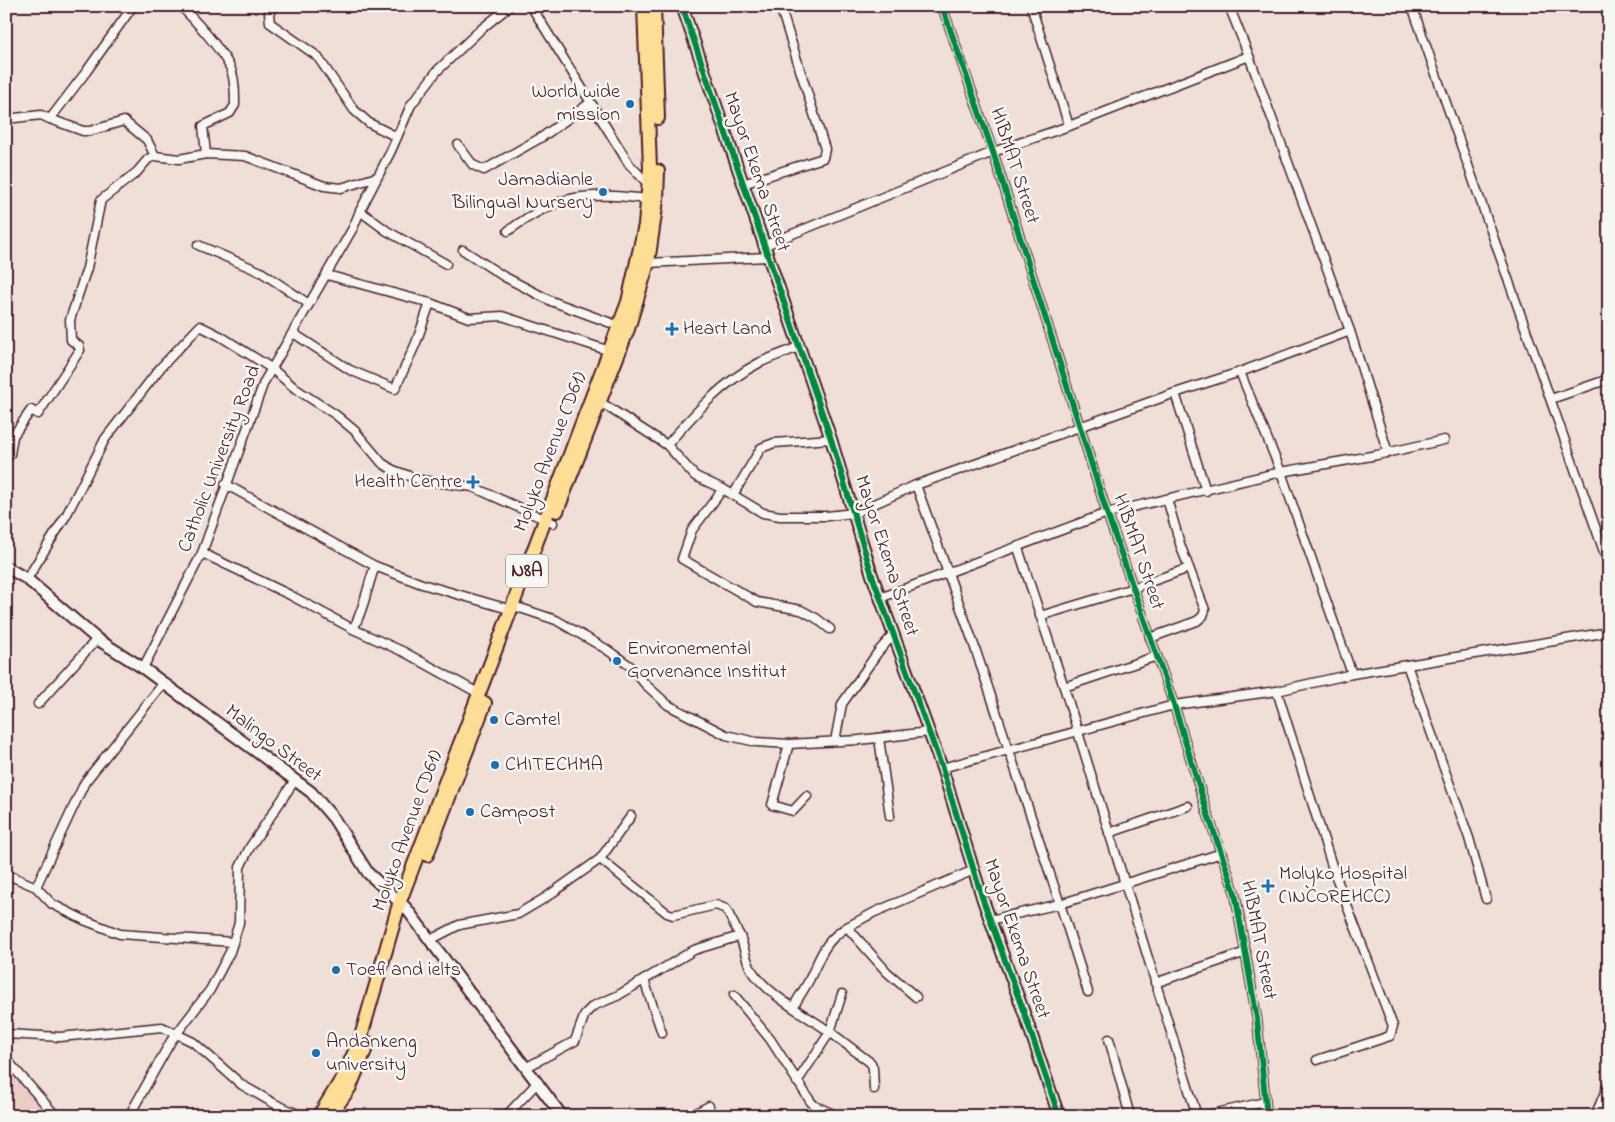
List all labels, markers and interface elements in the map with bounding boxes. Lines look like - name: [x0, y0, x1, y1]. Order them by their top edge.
- place label: World wide mission: [531, 78, 620, 130]
- street label: Mayor Ekema Street: [715, 88, 797, 256]
- marker: World wide mission: [624, 98, 636, 110]
- street label: HIBMAT Street: [981, 104, 1047, 228]
- place label: Jamadianle Bilingual Nursery: [451, 166, 593, 219]
- marker: Jamadianle Bilingual Nursery: [597, 186, 609, 198]
- place label: Heart Land: [683, 315, 772, 344]
- marker: Heart Land: [665, 322, 679, 336]
- street label: Catholic University Road: [171, 361, 269, 557]
- street label: Molyko Avenue (D61): [507, 368, 595, 536]
- place label: Health Centre: [354, 468, 462, 497]
- street label: Mayor Ekema Street: [846, 472, 926, 641]
- marker: Health Centre: [466, 475, 480, 489]
- street label: HIBMAT Street: [1105, 490, 1172, 614]
- road number: N8A: [506, 554, 548, 588]
- place label: Environemental Gorvenance Institut: [627, 635, 787, 687]
- marker: Environemental Gorvenance Institut: [611, 655, 623, 667]
- street label: Malingo Street: [218, 698, 328, 791]
- place label: Camtel: [504, 706, 560, 735]
- marker: Camtel: [488, 714, 500, 726]
- street label: Molyko Avenue (D61): [365, 746, 451, 916]
- place label: CHITECHMA: [505, 751, 603, 780]
- marker: CHITECHMA: [489, 759, 501, 771]
- place label: Campost: [480, 798, 556, 827]
- marker: Campost: [464, 806, 476, 818]
- street label: Mayor Ekema Street: [975, 855, 1057, 1023]
- place label: Molyko Hospital (INCOREHCC): [1279, 860, 1407, 912]
- street label: HIBMAT Street: [1232, 878, 1284, 1002]
- marker: Molyko Hospital (INCOREHCC): [1261, 879, 1275, 893]
- place label: Toefl and ielts: [346, 956, 461, 985]
- marker: Toefl and ielts: [330, 964, 342, 976]
- place label: Andankeng university: [326, 1028, 417, 1080]
- marker: Andankeng university: [310, 1047, 322, 1059]

